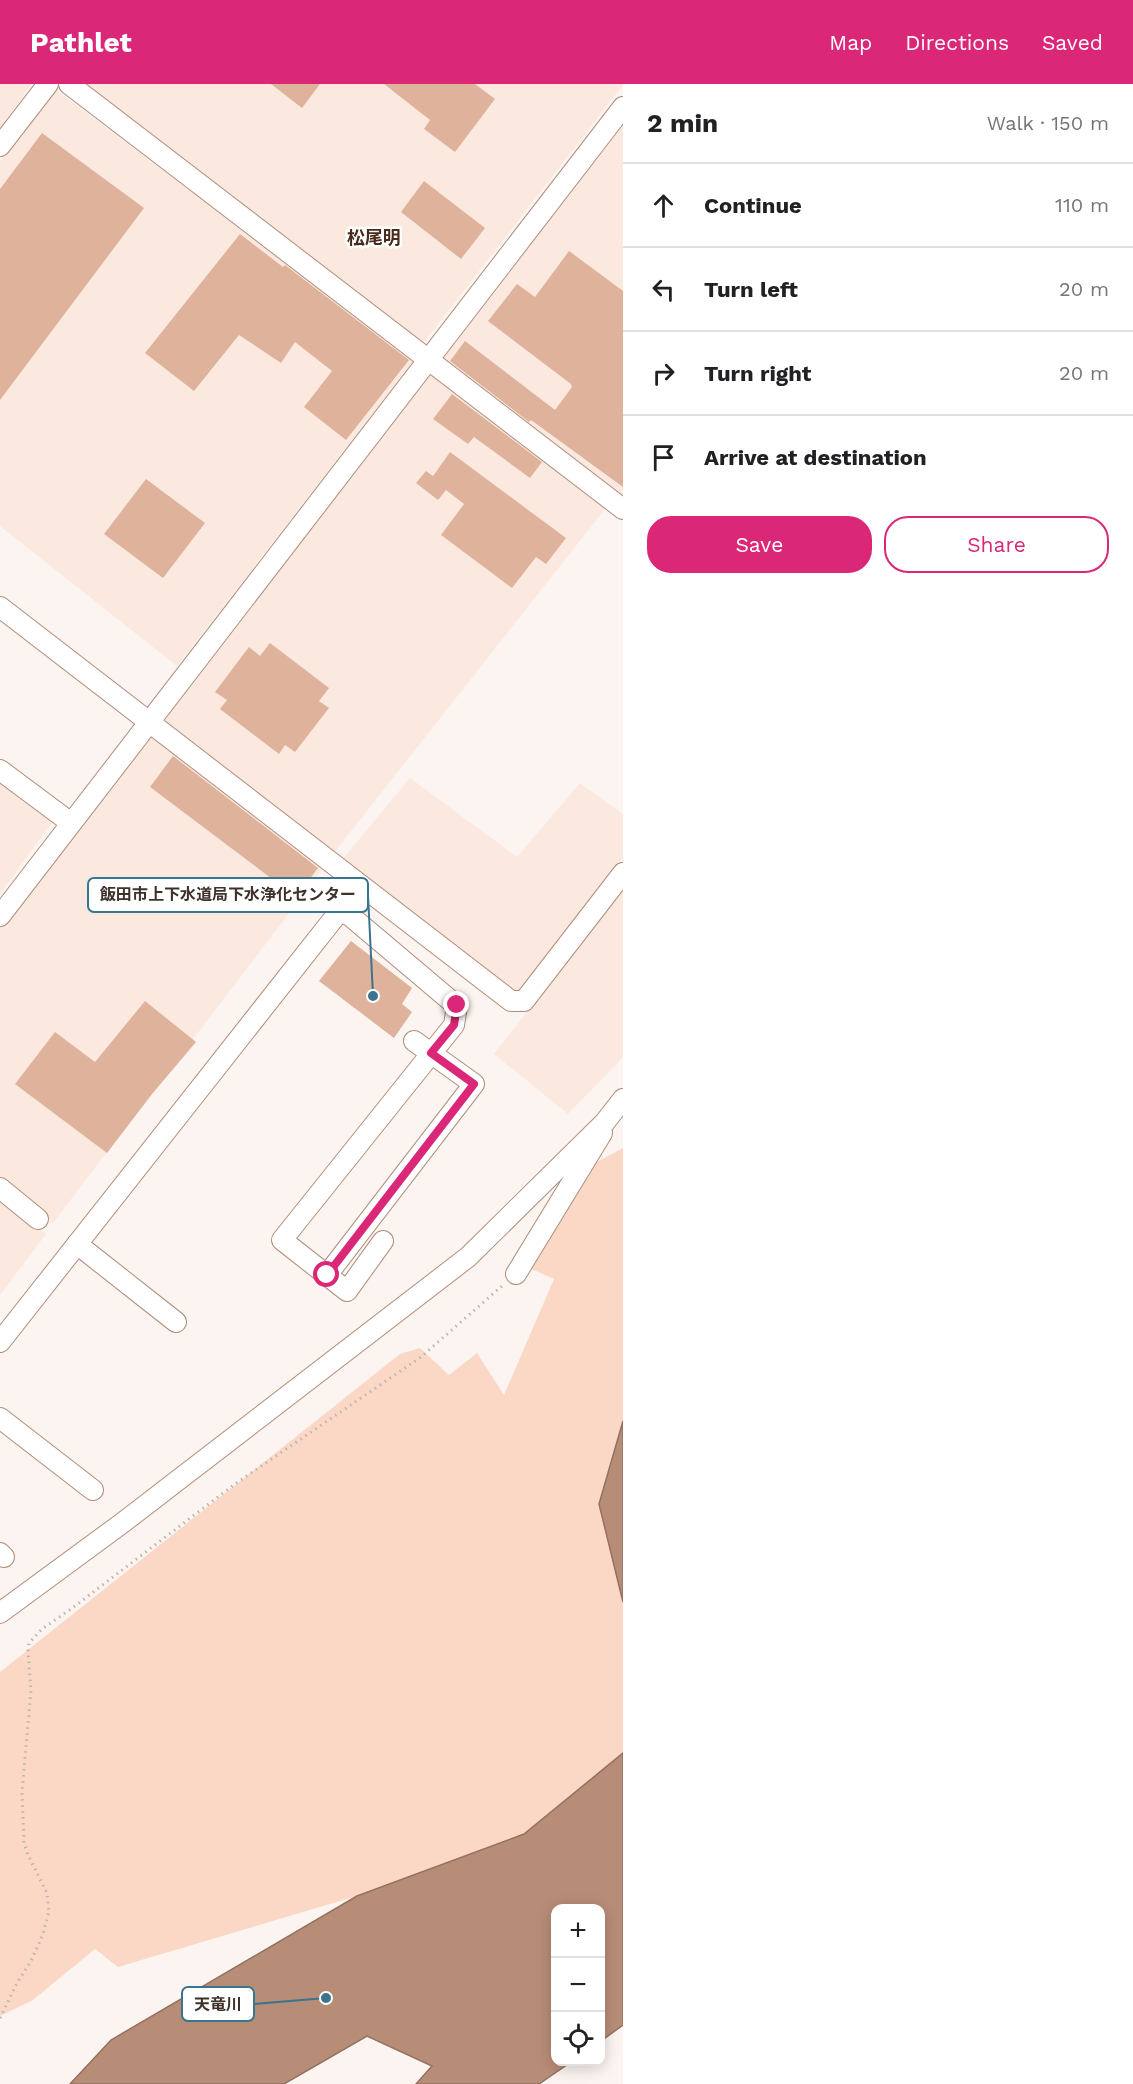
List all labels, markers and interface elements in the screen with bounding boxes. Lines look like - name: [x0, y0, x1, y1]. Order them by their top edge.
- text: Pathlet: [30, 26, 132, 59]
- text: Map: [829, 30, 872, 55]
- text: Directions: [905, 30, 1009, 55]
- text: Saved: [1042, 30, 1103, 55]
- text: 2 min: [647, 108, 718, 138]
- text: Walk · 150 m: [987, 111, 1109, 135]
- icon: ahead: [647, 189, 680, 222]
- text: Continue: [704, 193, 802, 218]
- text: 110 m: [1055, 193, 1109, 217]
- district label: 松尾明: [347, 227, 401, 248]
- icon: left: [647, 273, 680, 306]
- text: Turn left: [704, 277, 798, 302]
- text: 20 m: [1059, 277, 1109, 301]
- icon: right: [647, 357, 680, 390]
- text: Turn right: [704, 361, 811, 386]
- text: 20 m: [1059, 361, 1109, 385]
- icon: arrive: [647, 441, 680, 474]
- text: Arrive at destination: [704, 445, 927, 470]
- button: Save: [647, 516, 872, 573]
- button: Share: [884, 516, 1109, 573]
- callout: 飯田市上下水道局下水浄化センター: [88, 878, 368, 912]
- text: 飯田市上下水道局下水浄化センター: [99, 885, 356, 904]
- route end: [443, 991, 469, 1017]
- route start: [313, 1261, 339, 1287]
- map controls: [551, 1904, 605, 2066]
- button: +: [551, 1904, 605, 1958]
- button: −: [551, 1958, 605, 2012]
- callout: 天竜川: [182, 1987, 254, 2021]
- text: 天竜川: [194, 1995, 242, 2014]
- button: locate: [551, 2012, 605, 2066]

